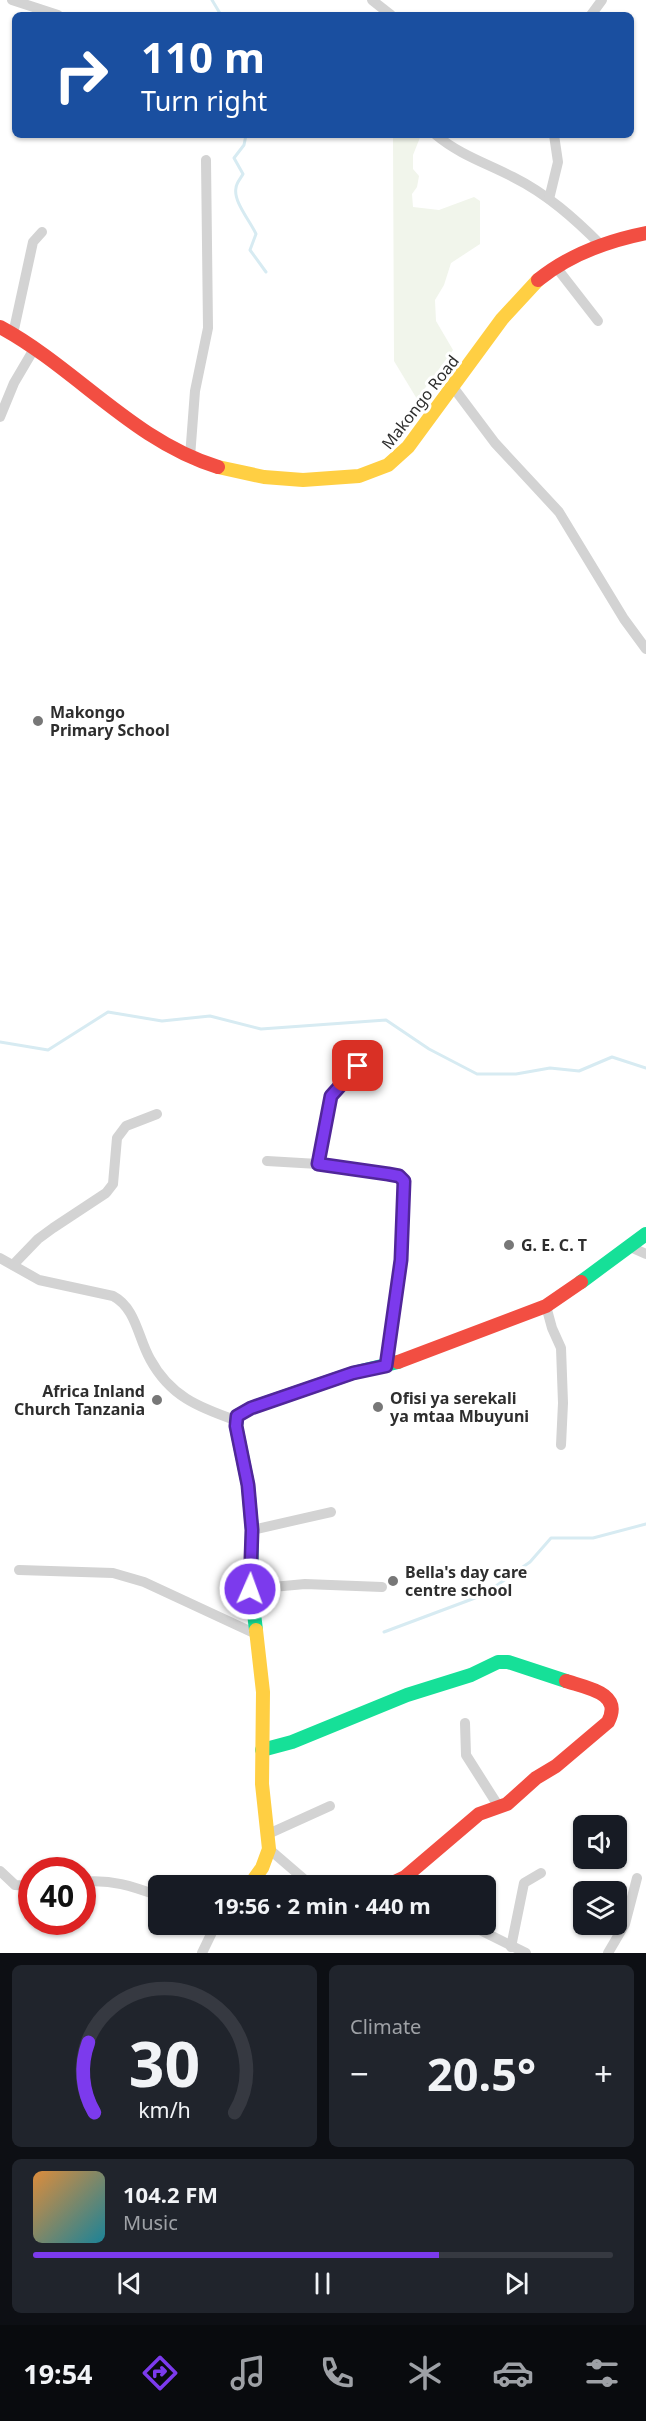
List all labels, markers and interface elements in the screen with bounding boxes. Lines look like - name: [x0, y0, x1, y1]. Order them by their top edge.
- text: 110 m: [141, 28, 265, 85]
- icon: right: [42, 36, 120, 114]
- text: Turn right: [141, 82, 267, 119]
- street label: Makongo Road: [376, 350, 464, 454]
- place label: Makongo Primary School: [50, 701, 170, 741]
- marker: Makongo Primary School: [31, 714, 45, 728]
- pin: [332, 1040, 383, 1091]
- icon: arrive: [341, 1049, 374, 1082]
- place label: G. E. C. T: [521, 1234, 587, 1256]
- marker: G. E. C. T: [502, 1238, 516, 1252]
- place label: Africa Inland Church Tanzania: [14, 1380, 145, 1420]
- place label: Ofisi ya serekali ya mtaa Mbuyuni: [390, 1387, 529, 1427]
- marker: Africa Inland Church Tanzania: [150, 1393, 164, 1407]
- marker: Ofisi ya serekali ya mtaa Mbuyuni: [371, 1400, 385, 1414]
- position arrow: [218, 1557, 282, 1621]
- place label: Bella's day care centre school: [405, 1561, 527, 1601]
- marker: Bella's day care centre school: [386, 1574, 400, 1588]
- map controls: [573, 1815, 627, 1935]
- button: sound: [573, 1815, 627, 1869]
- speed limit sign: 40: [18, 1857, 96, 1935]
- button: layers: [573, 1881, 627, 1935]
- text: 19:56 · 2 min · 440 m: [213, 1890, 431, 1920]
- text: Climate: [350, 2013, 421, 2040]
- text: 30: [129, 2020, 200, 2105]
- text: 20.5°: [427, 2043, 536, 2104]
- text: −: [350, 2051, 369, 2096]
- text: +: [594, 2051, 613, 2096]
- text: km/h: [138, 2095, 191, 2124]
- text: 104.2 FM: [123, 2179, 218, 2209]
- text: Music: [123, 2209, 178, 2236]
- icon: previous: [113, 2267, 146, 2300]
- icon: pause: [306, 2267, 339, 2300]
- icon: next: [500, 2267, 533, 2300]
- icon: directions: [139, 2352, 181, 2394]
- icon: music: [227, 2352, 269, 2394]
- icon: phone: [316, 2352, 358, 2394]
- icon: climate: [404, 2352, 446, 2394]
- icon: car: [492, 2352, 534, 2394]
- icon: filters: [581, 2352, 623, 2394]
- text: 19:54: [23, 2355, 93, 2392]

